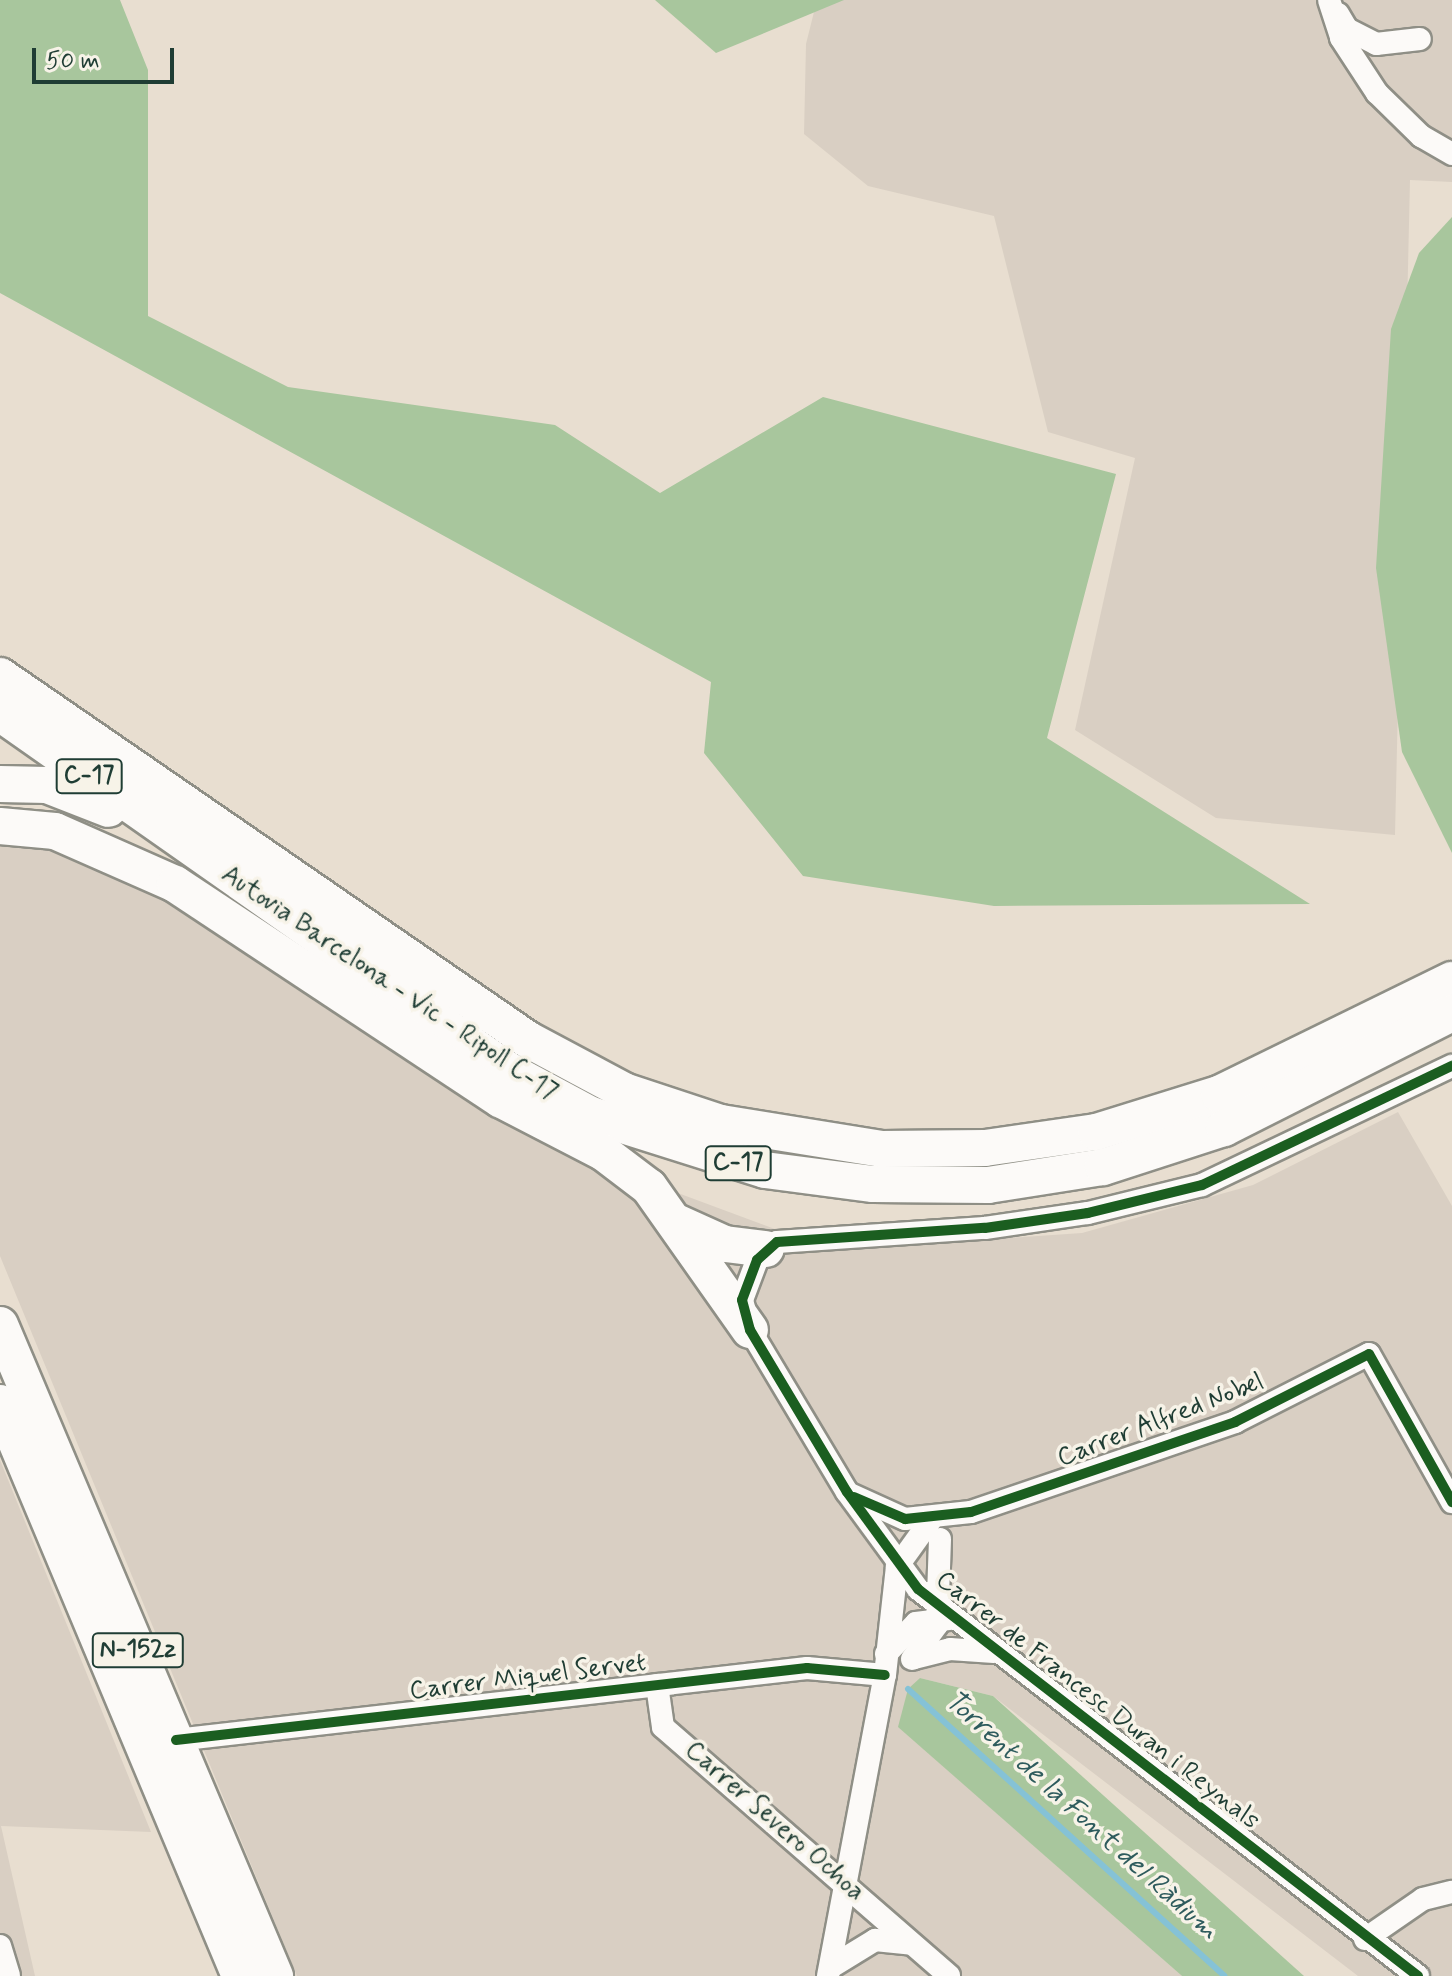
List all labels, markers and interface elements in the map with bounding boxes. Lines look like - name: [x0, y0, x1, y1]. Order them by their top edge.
- scale bar: [36, 32, 178, 82]
- text: 50 m: [46, 46, 100, 77]
- road number: C-17: [55, 756, 123, 796]
- street label: Autovia Barcelona - Vic - Ripoll C-17: [216, 860, 562, 1108]
- road number: C-17: [704, 1143, 772, 1183]
- street label: Carrer Alfred Nobel: [1052, 1367, 1270, 1475]
- street label: Carrer de Francesc Duran i Reynals: [926, 1563, 1268, 1839]
- road number: N-152z: [90, 1630, 186, 1670]
- street label: Carrer Miquel Servet: [409, 1648, 647, 1708]
- water label: Torrent de la Font del Ràdium: [941, 1687, 1221, 1945]
- street label: Carrer Severo Ochoa: [677, 1735, 871, 1909]

